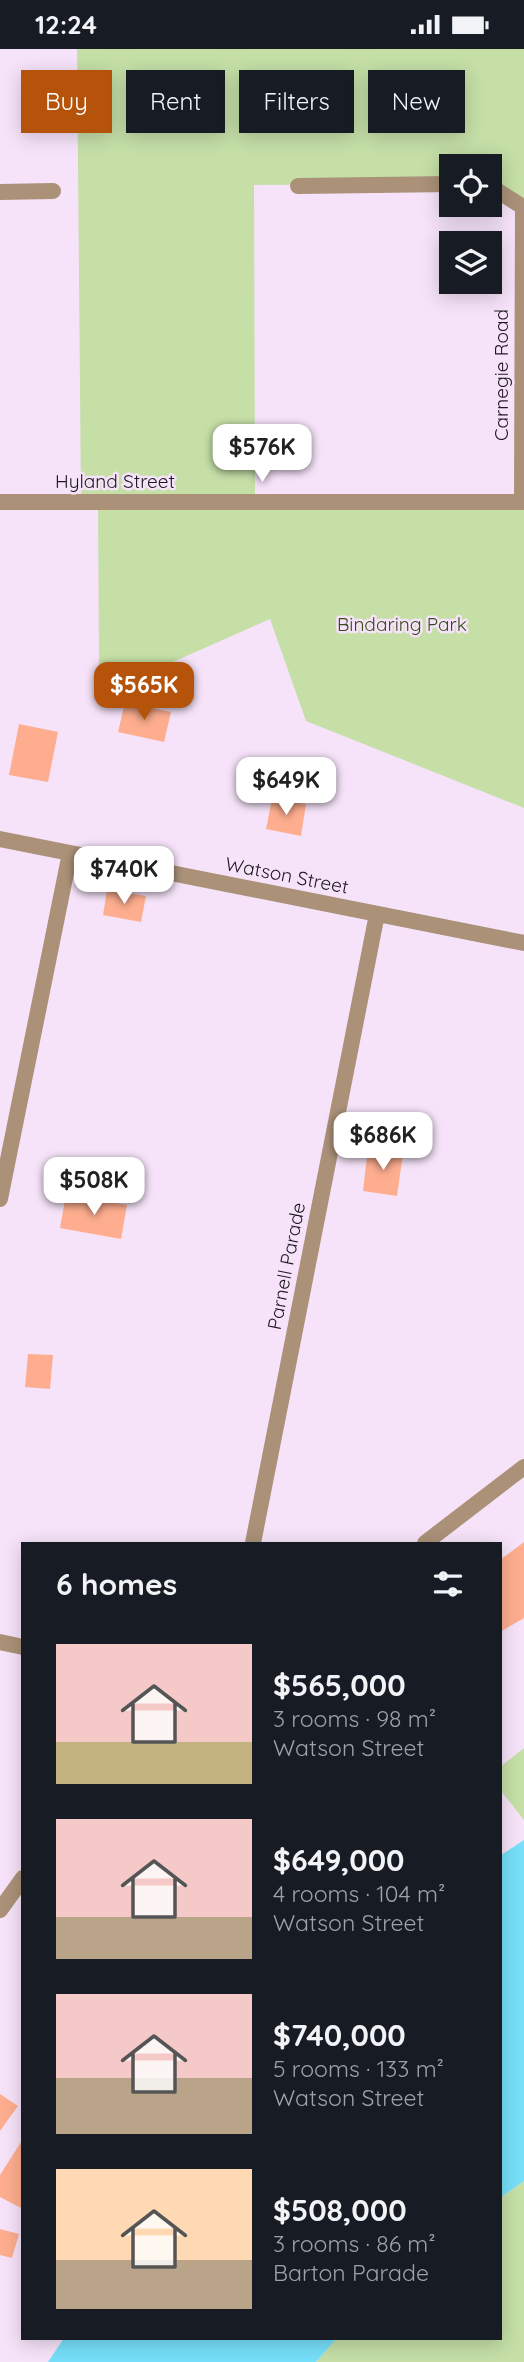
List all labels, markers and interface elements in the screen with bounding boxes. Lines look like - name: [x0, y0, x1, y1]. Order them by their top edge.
- text: 12:24: [35, 8, 97, 41]
- chip: Buy: [21, 70, 112, 133]
- chip: Rent: [126, 70, 225, 133]
- chip: Filters: [239, 70, 354, 133]
- chip: New: [368, 70, 465, 133]
- map controls: [439, 154, 502, 294]
- button: locate: [439, 154, 502, 217]
- button: layers: [439, 231, 502, 294]
- street label: Carnegie Road: [489, 309, 513, 441]
- pin: $576K: [213, 425, 311, 484]
- text: $576K: [229, 432, 295, 461]
- street label: Hyland Street: [55, 469, 175, 493]
- park label: Bindaring Park: [337, 612, 467, 636]
- pin: $565K: [95, 663, 193, 722]
- text: $565K: [110, 670, 178, 699]
- pin: $649K: [237, 757, 335, 817]
- text: $649K: [252, 765, 320, 794]
- pin: $740K: [75, 847, 173, 906]
- street label: Watson Street: [223, 851, 351, 899]
- text: $740K: [90, 854, 158, 883]
- pin: $686K: [334, 1113, 432, 1172]
- text: $686K: [350, 1120, 416, 1149]
- pin: $508K: [45, 1157, 143, 1217]
- text: $508K: [60, 1165, 128, 1194]
- street label: Parnell Parade: [262, 1200, 310, 1332]
- text: 6 homes: [56, 1565, 177, 1603]
- icon: filters: [429, 1565, 467, 1603]
- text: $565,000: [273, 1666, 406, 1704]
- icon: home: [112, 1672, 196, 1756]
- text: 3 rooms · 98 m²: [273, 1704, 436, 1733]
- text: Watson Street: [273, 1733, 424, 1762]
- text: $649,000: [273, 1841, 405, 1879]
- icon: home: [112, 1847, 196, 1931]
- text: 4 rooms · 104 m²: [273, 1879, 445, 1908]
- text: Watson Street: [273, 1908, 424, 1937]
- text: $740,000: [273, 2016, 406, 2054]
- icon: home: [112, 2022, 196, 2106]
- text: 5 rooms · 133 m²: [273, 2054, 444, 2083]
- text: Watson Street: [273, 2083, 424, 2112]
- text: $508,000: [273, 2191, 407, 2229]
- icon: home: [112, 2197, 196, 2281]
- text: 3 rooms · 86 m²: [273, 2229, 436, 2258]
- text: Barton Parade: [273, 2258, 429, 2287]

